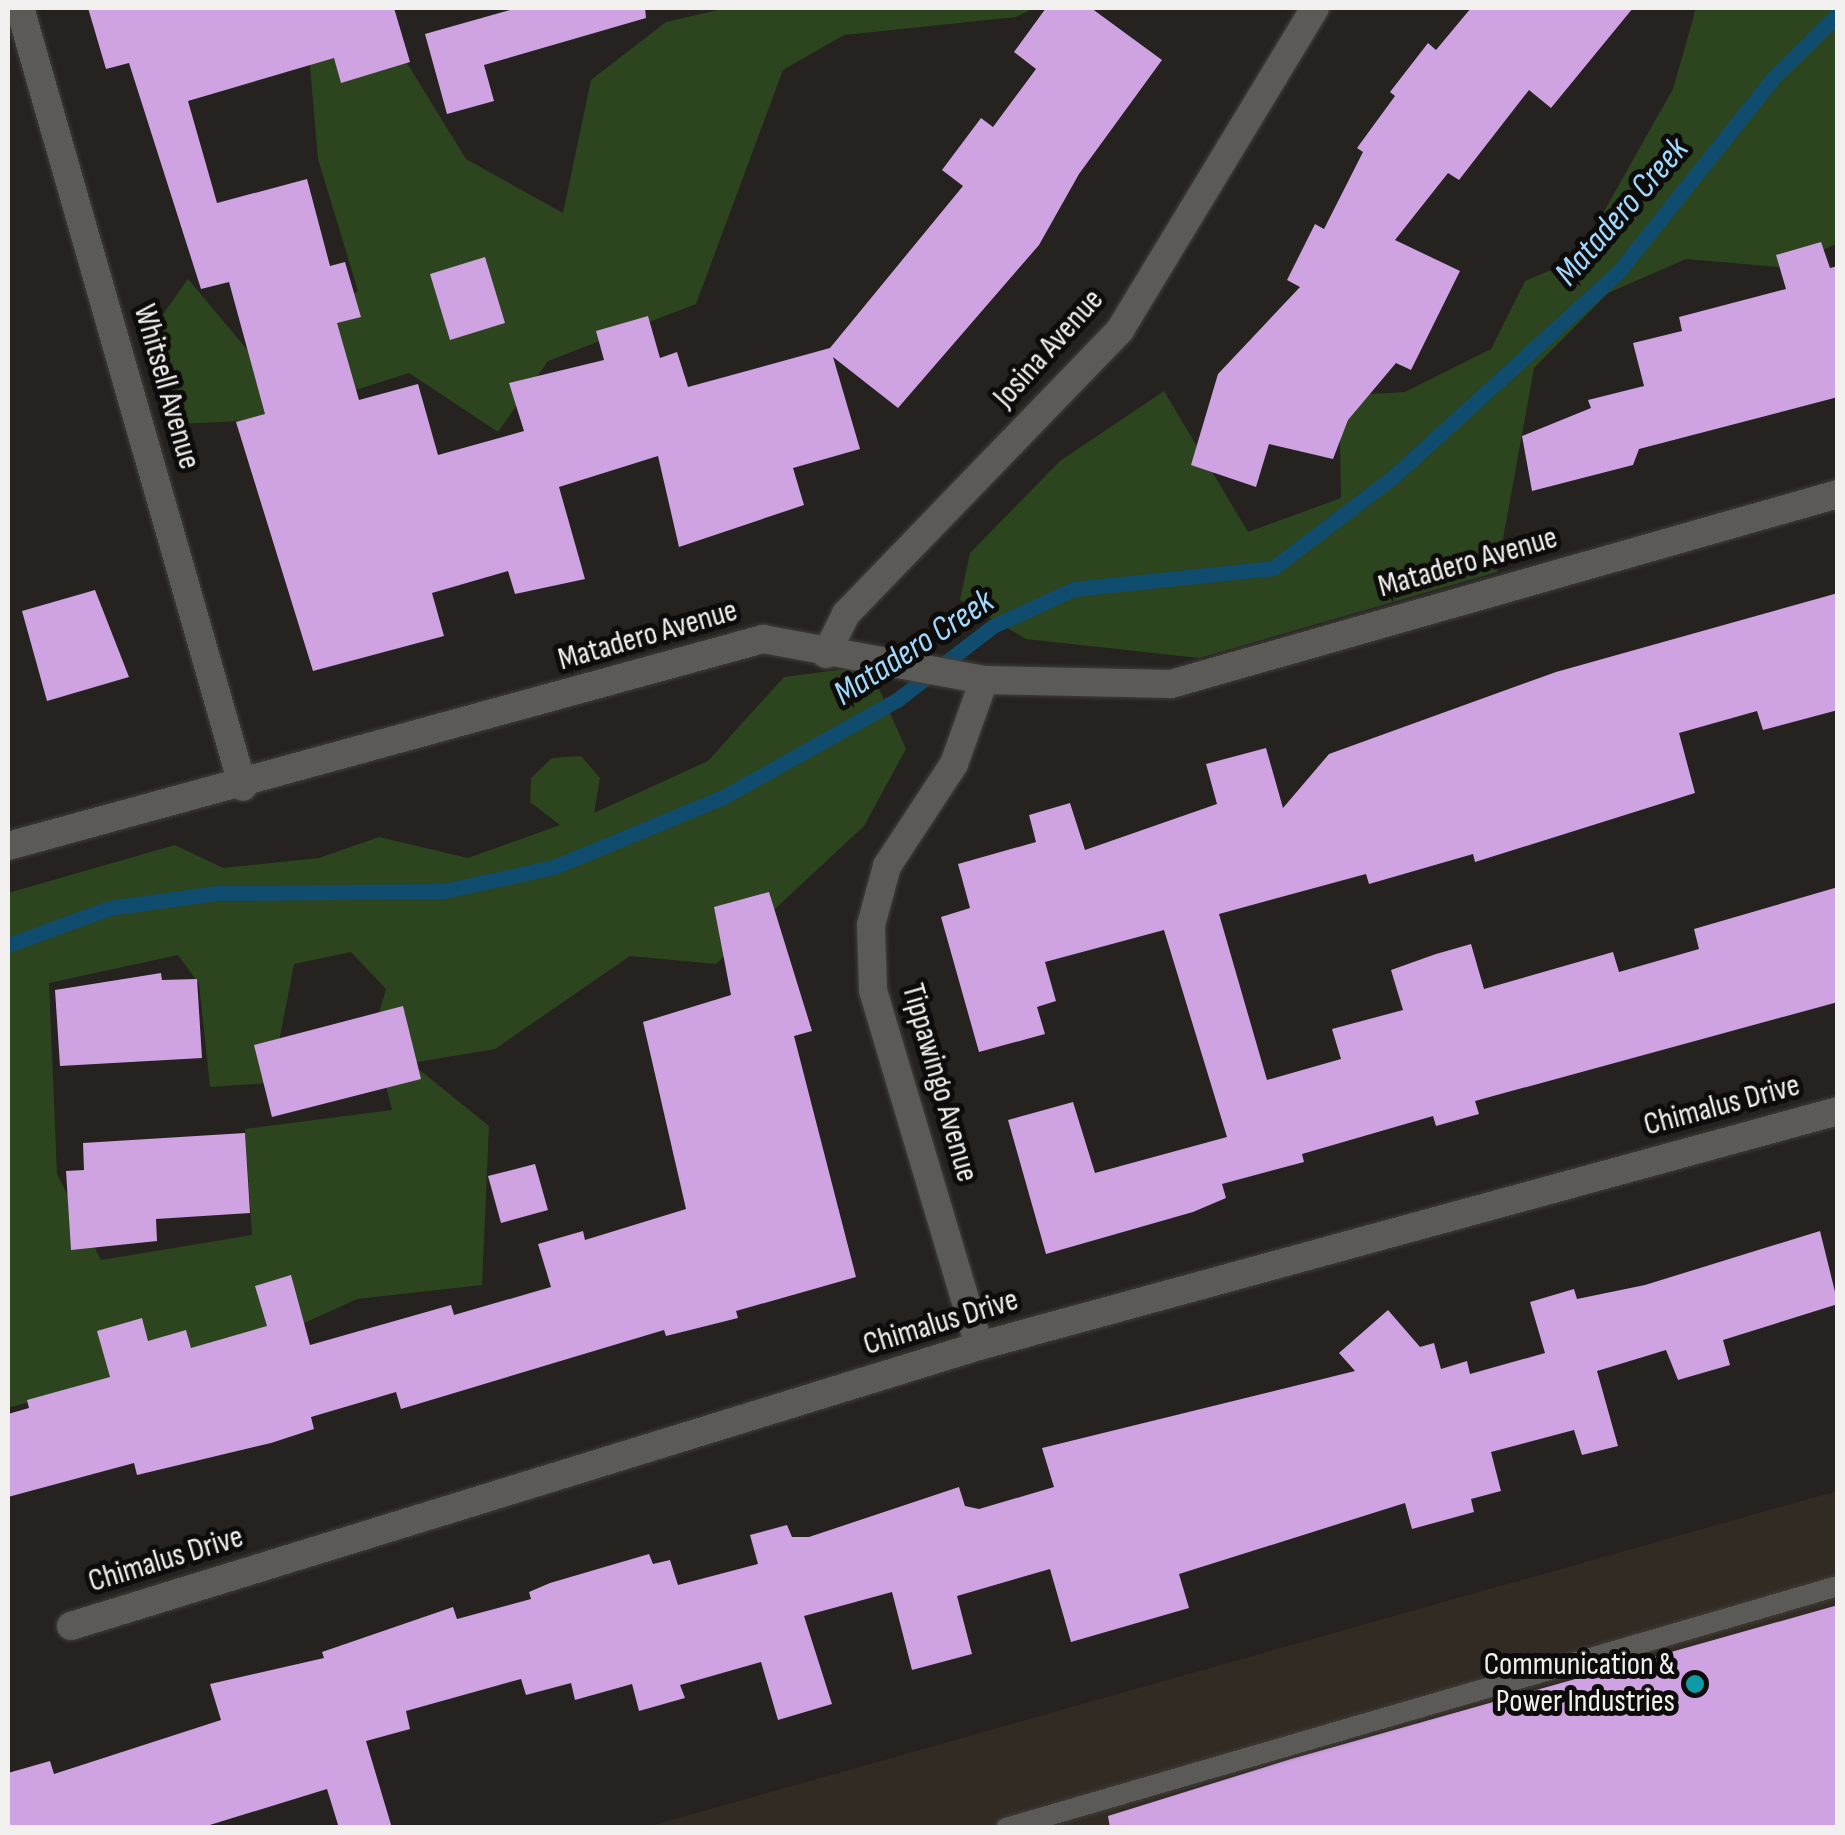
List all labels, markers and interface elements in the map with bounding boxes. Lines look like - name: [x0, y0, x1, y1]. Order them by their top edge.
- water label: Matadero Creek: [1546, 129, 1698, 295]
- street label: Josina Avenue: [986, 282, 1112, 416]
- street label: Whitsell Avenue: [124, 300, 208, 474]
- street label: Matadero Avenue: [1374, 519, 1562, 607]
- water label: Matadero Creek: [826, 581, 1002, 715]
- street label: Matadero Avenue: [554, 592, 742, 680]
- street label: Tippawingo Avenue: [892, 979, 986, 1187]
- street label: Chimalus Drive: [1640, 1067, 1804, 1145]
- street label: Chimalus Drive: [859, 1281, 1023, 1365]
- street label: Chimalus Drive: [84, 1518, 248, 1602]
- place label: Communication & Power Industries: [1484, 1647, 1675, 1722]
- marker: Communication & Power Industries: [1684, 1673, 1706, 1695]

